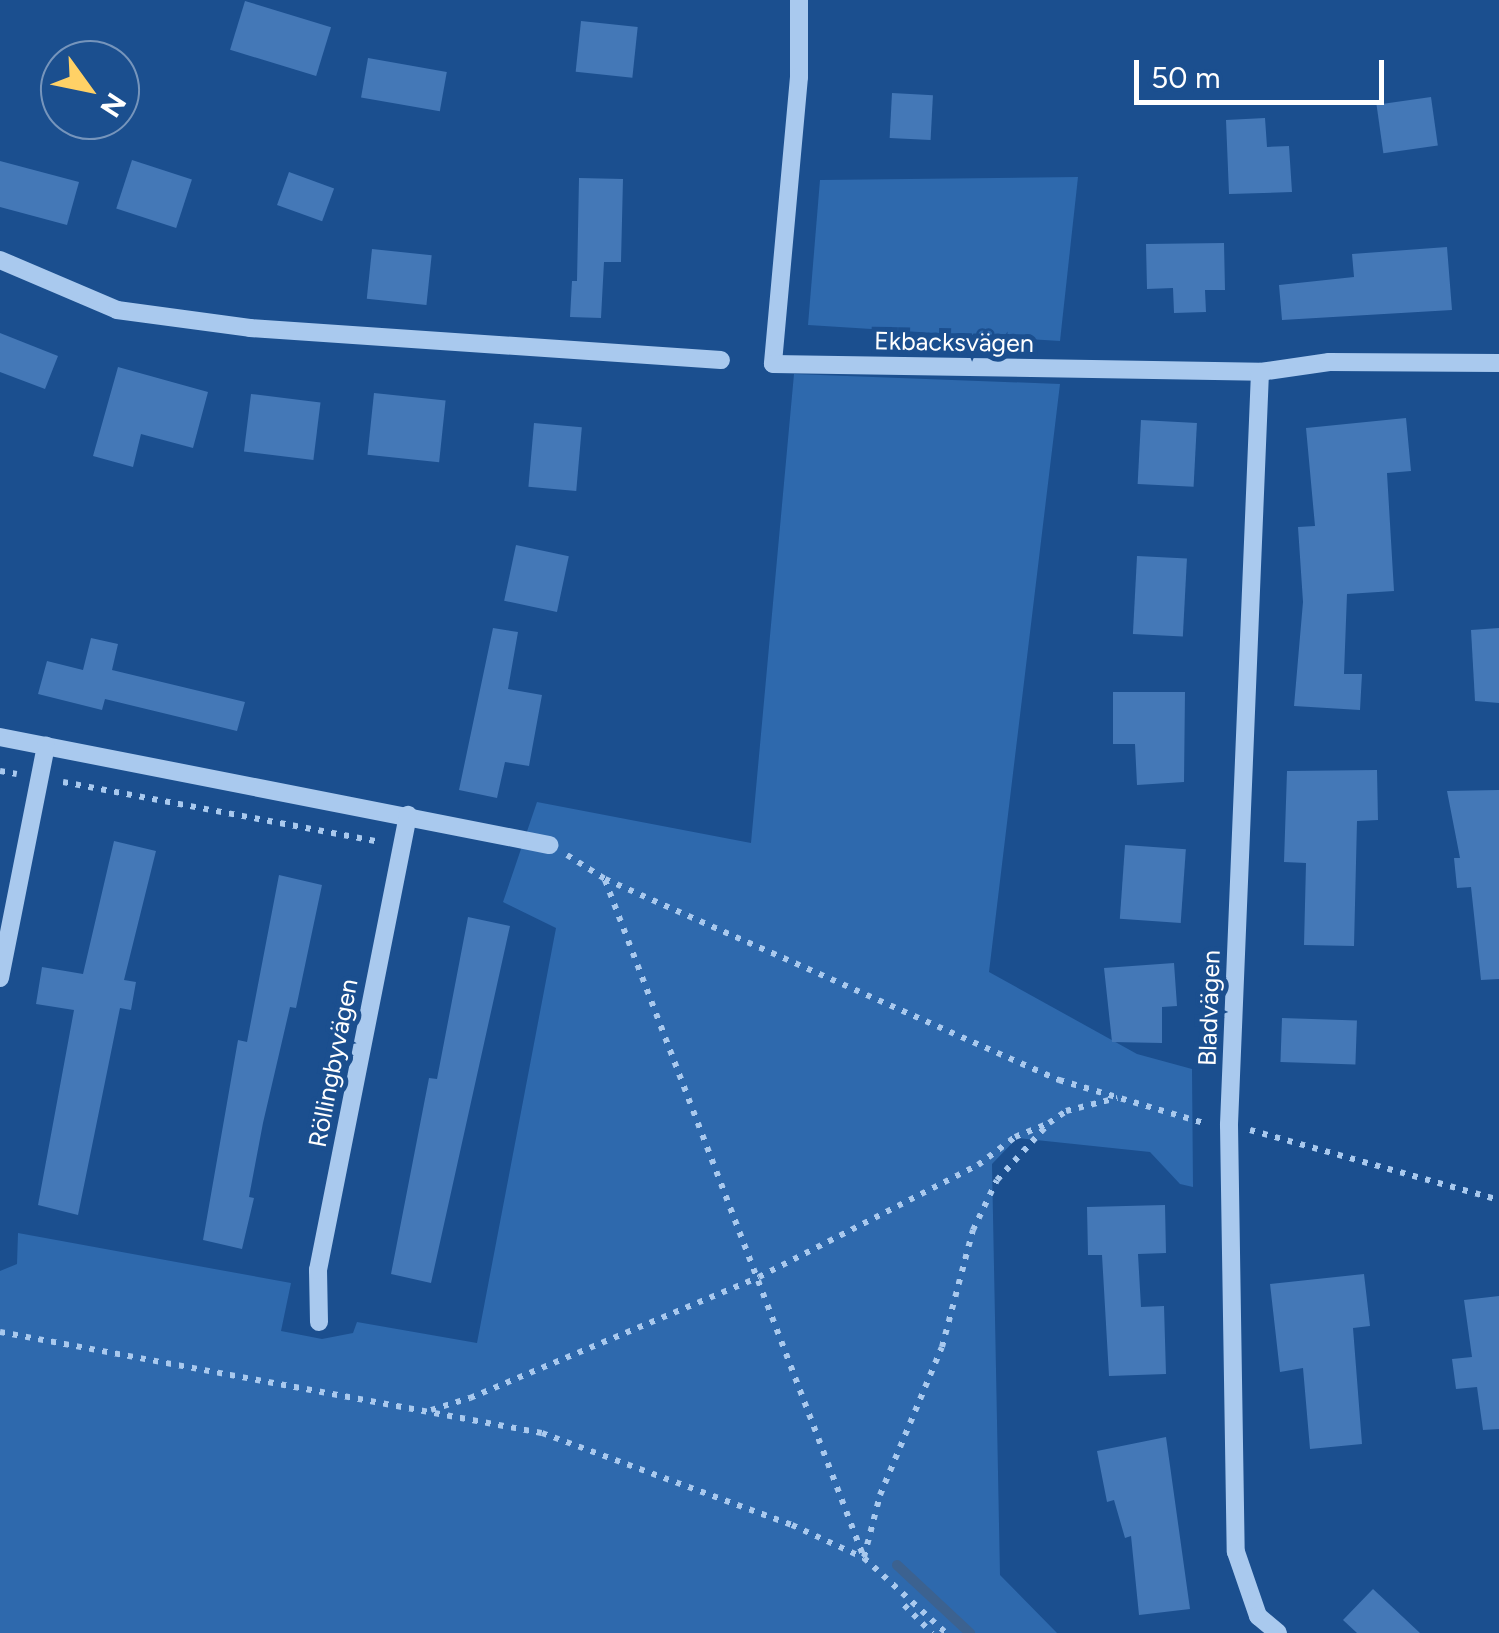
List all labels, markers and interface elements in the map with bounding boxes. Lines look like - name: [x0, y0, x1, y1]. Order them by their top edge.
- north arrow: [40, 40, 140, 140]
- scale bar: [1139, 40, 1389, 102]
- text: 50 m: [1151, 59, 1220, 96]
- text: N: [93, 87, 134, 124]
- street label: Ekbacksvägen: [874, 326, 1034, 358]
- street label: Bladvägen: [1192, 949, 1226, 1067]
- street label: Röllingbyvägen: [302, 976, 364, 1150]

